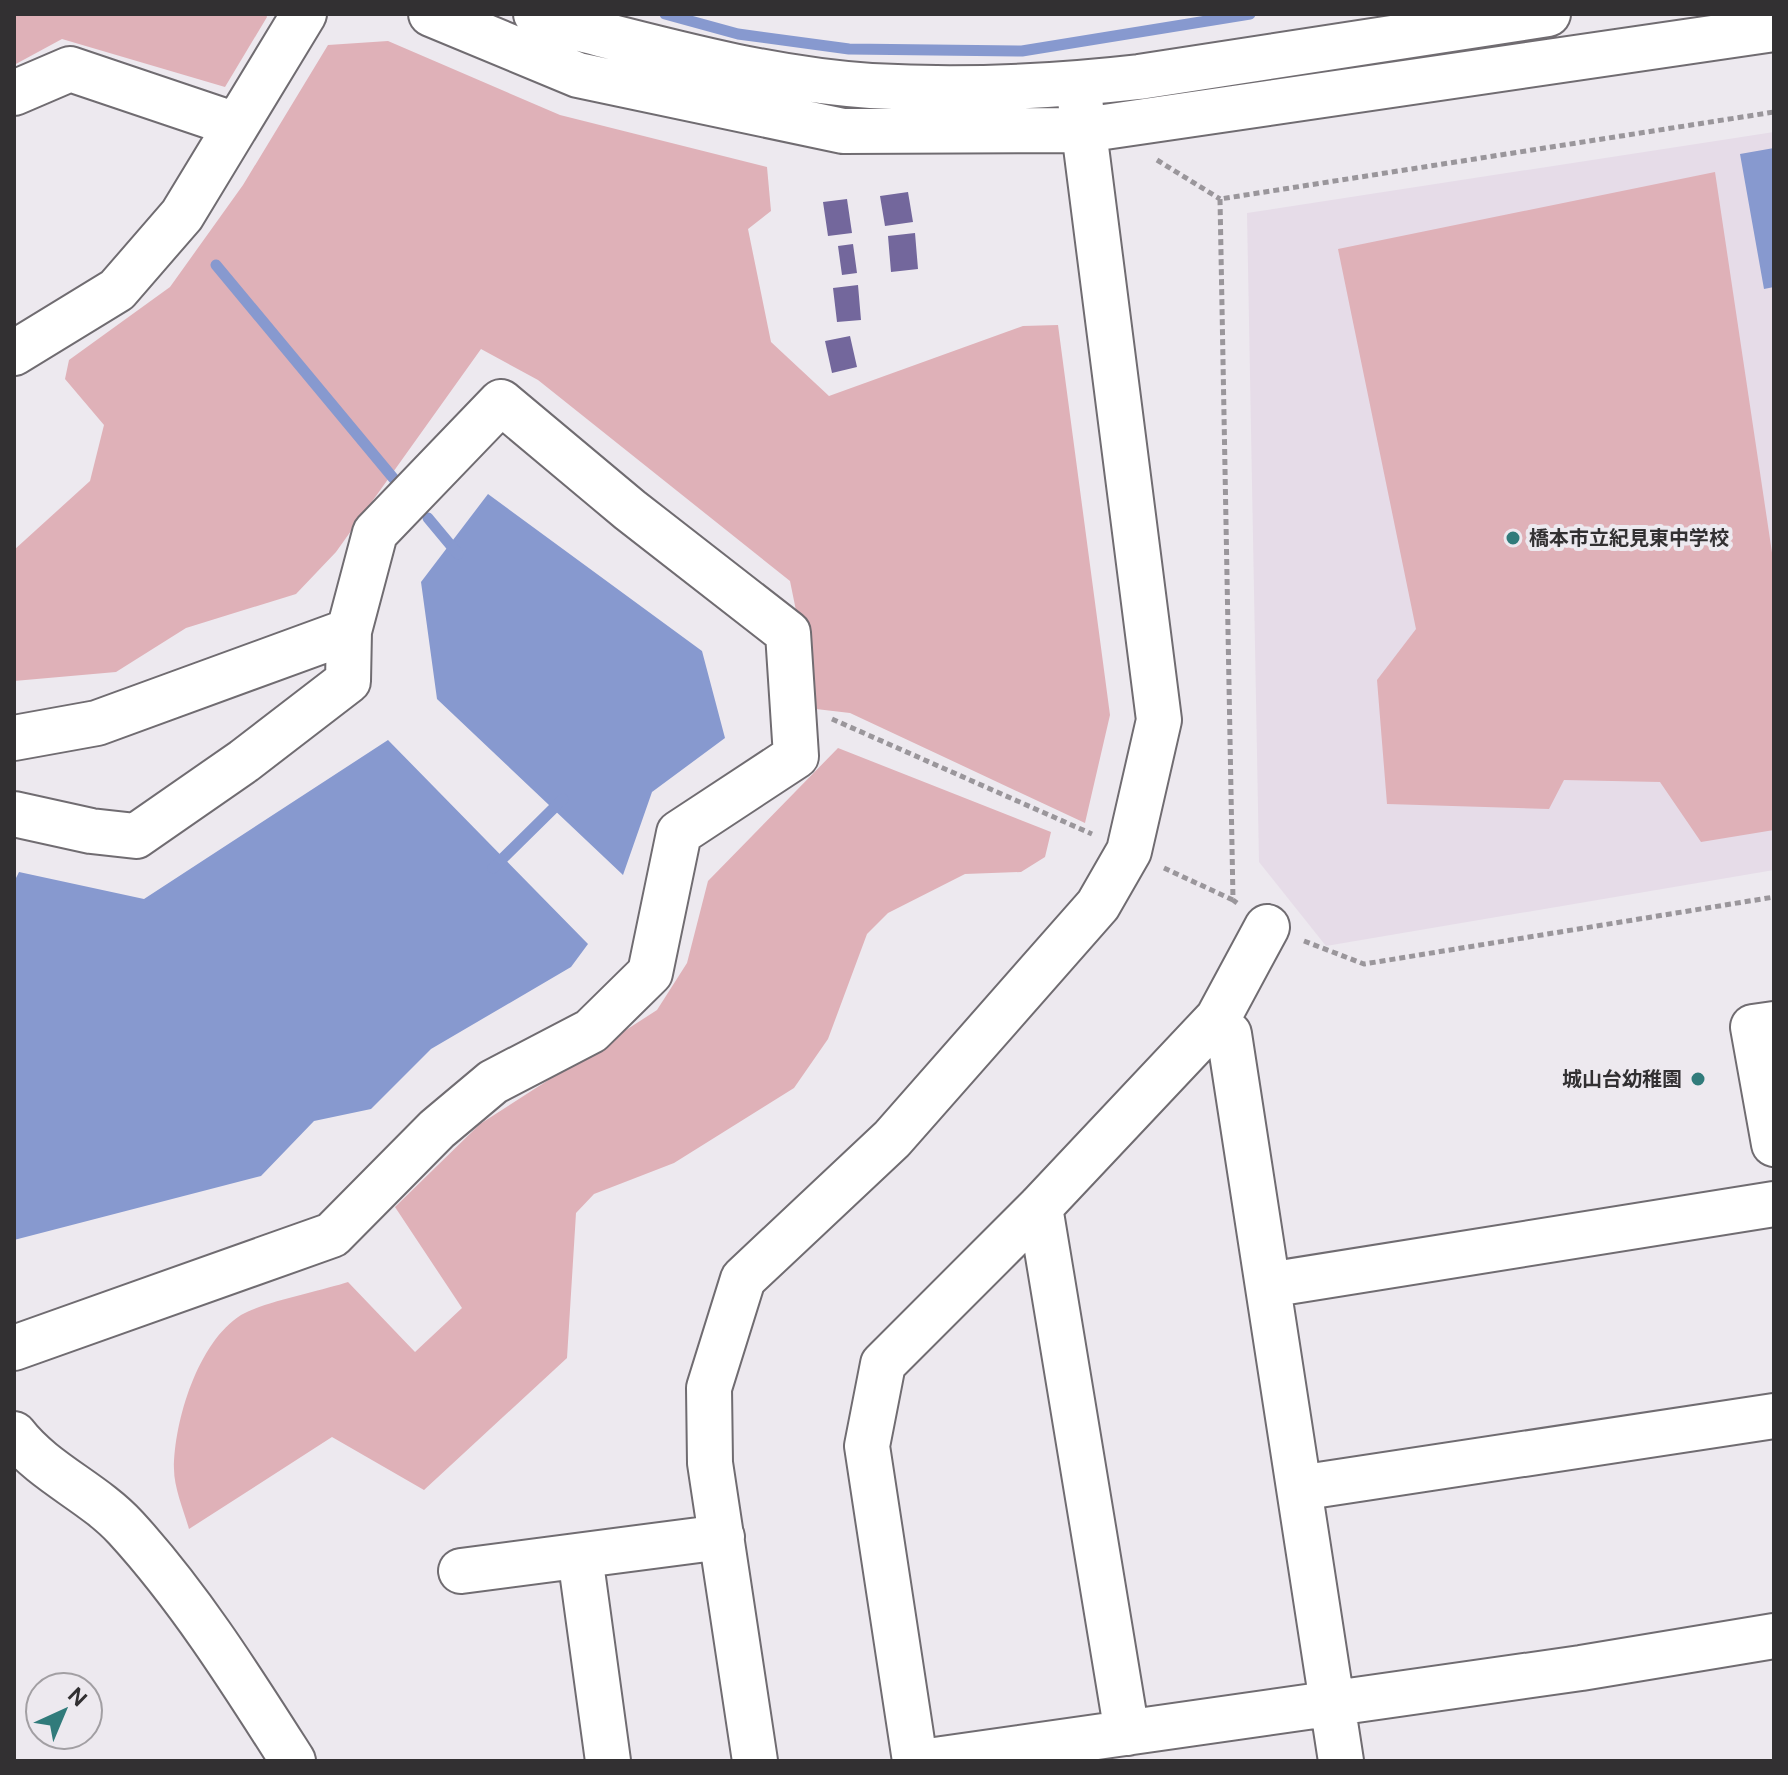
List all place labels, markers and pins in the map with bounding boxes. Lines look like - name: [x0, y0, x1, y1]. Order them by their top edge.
- place label: 橋本市立紀見東中学校: [1529, 525, 1729, 551]
- marker: 橋本市立紀見東中学校: [1504, 529, 1522, 547]
- place label: 城山台幼稚園: [1562, 1066, 1682, 1092]
- marker: 城山台幼稚園: [1689, 1070, 1707, 1088]

